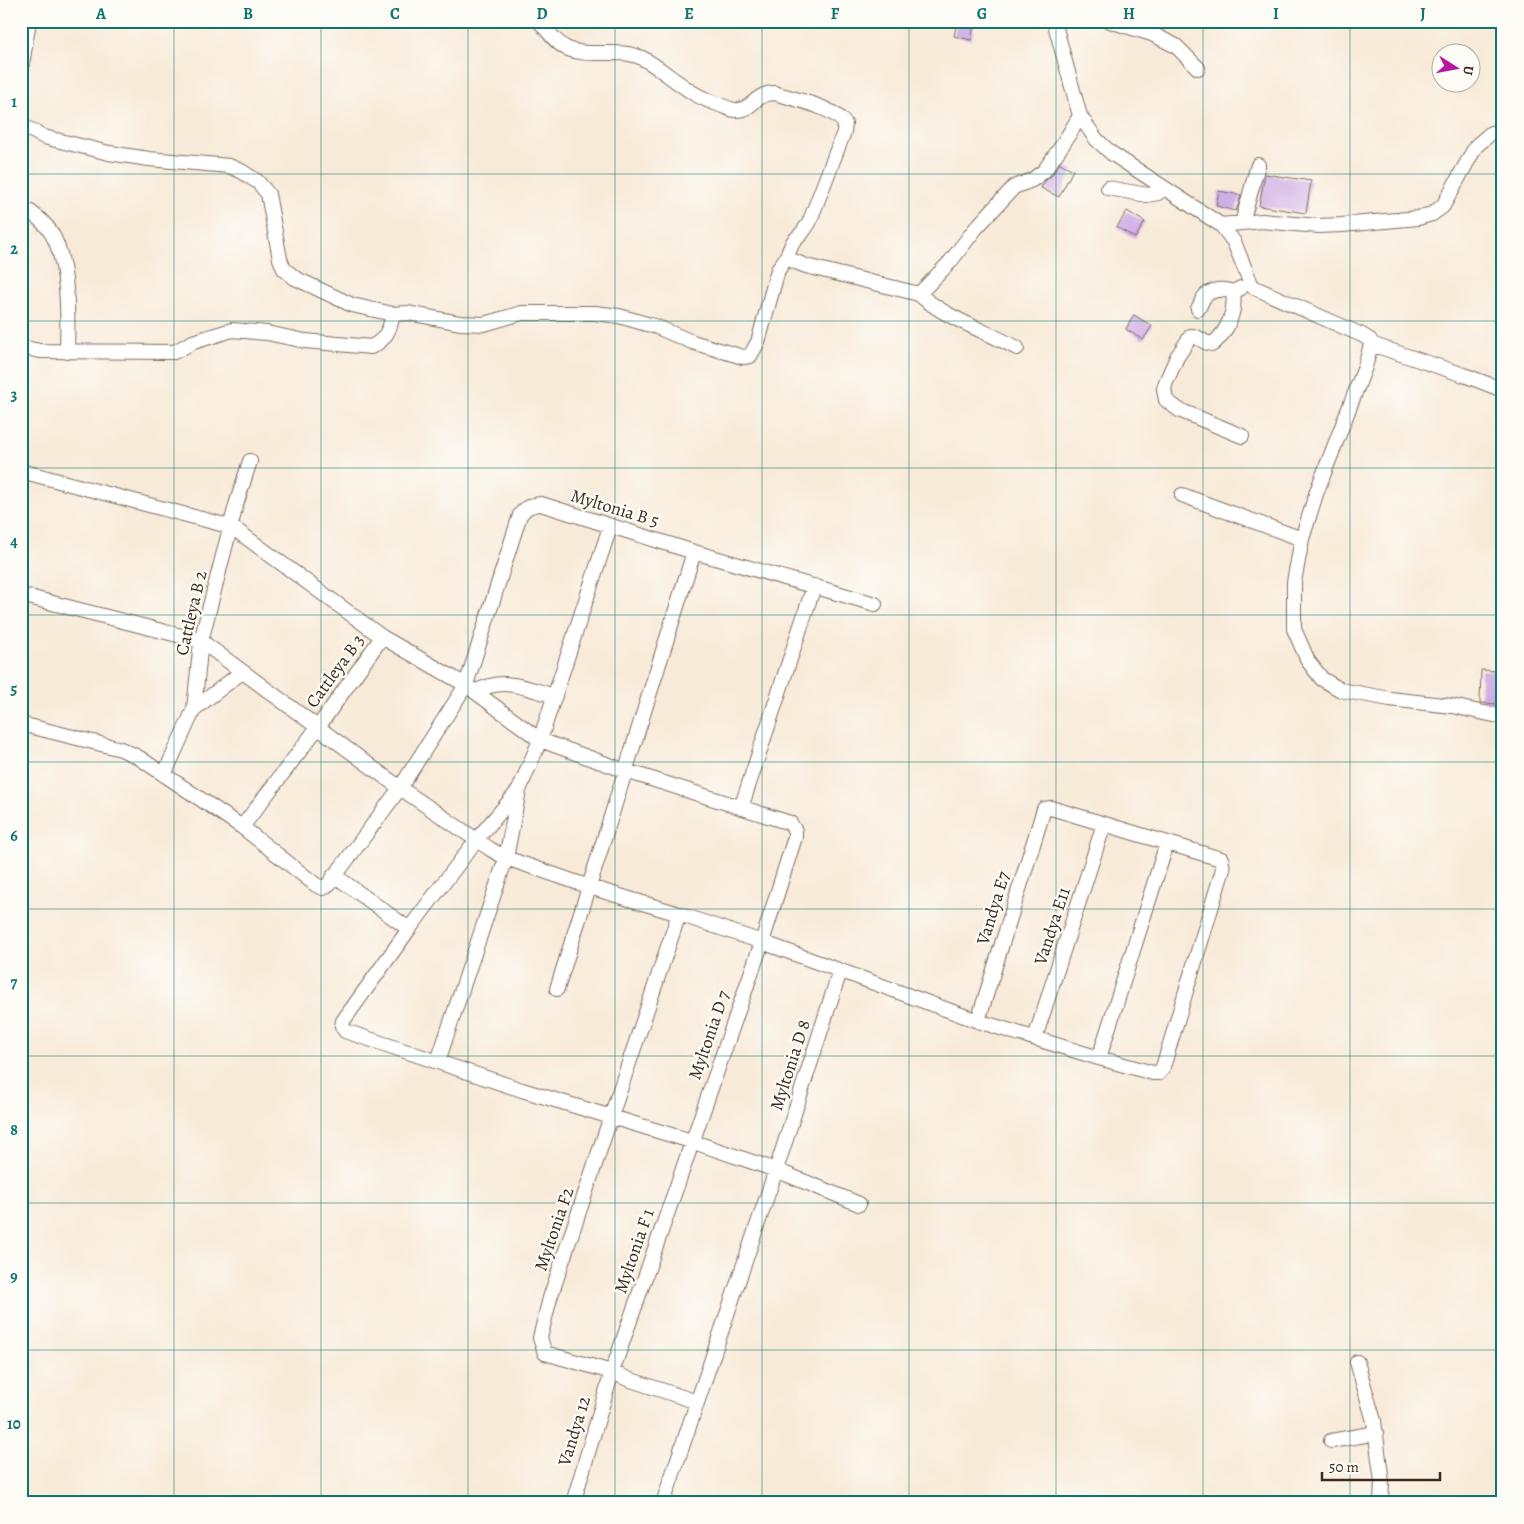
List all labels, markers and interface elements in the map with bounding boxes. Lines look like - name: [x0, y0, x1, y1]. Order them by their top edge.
- text: A: [95, 3, 107, 25]
- text: B: [243, 3, 253, 25]
- text: C: [390, 3, 400, 25]
- text: D: [536, 3, 548, 25]
- text: E: [684, 3, 694, 25]
- text: F: [831, 3, 840, 25]
- text: G: [977, 3, 987, 25]
- text: H: [1123, 3, 1135, 25]
- text: I: [1273, 3, 1279, 25]
- text: J: [1420, 3, 1426, 25]
- north arrow: [1432, 42, 1482, 92]
- text: U: [1458, 64, 1478, 77]
- text: 1: [11, 91, 17, 113]
- text: 2: [10, 238, 18, 260]
- text: 3: [11, 384, 18, 406]
- street label: Myltonia B 5: [568, 483, 662, 533]
- text: 4: [10, 531, 18, 553]
- street label: Cattleya B 2: [170, 568, 213, 658]
- street label: Cattleya B 3: [300, 629, 370, 713]
- text: 5: [11, 678, 18, 700]
- text: 6: [10, 825, 18, 847]
- street label: Vandya E7: [970, 868, 1016, 948]
- street label: Vandya E11: [1028, 884, 1076, 969]
- text: 7: [11, 972, 18, 994]
- street label: Myltonia D 7: [683, 987, 736, 1083]
- street label: Myltonia D 8: [764, 1017, 816, 1113]
- text: 8: [10, 1119, 18, 1141]
- street label: Myltonia F2: [529, 1184, 580, 1274]
- street label: Myltonia F 1: [608, 1205, 660, 1297]
- text: 9: [10, 1266, 18, 1288]
- street label: Vandya 12: [552, 1393, 596, 1470]
- text: 10: [7, 1413, 21, 1435]
- scale bar: [1322, 1449, 1439, 1481]
- text: 50 m: [1329, 1457, 1359, 1477]

